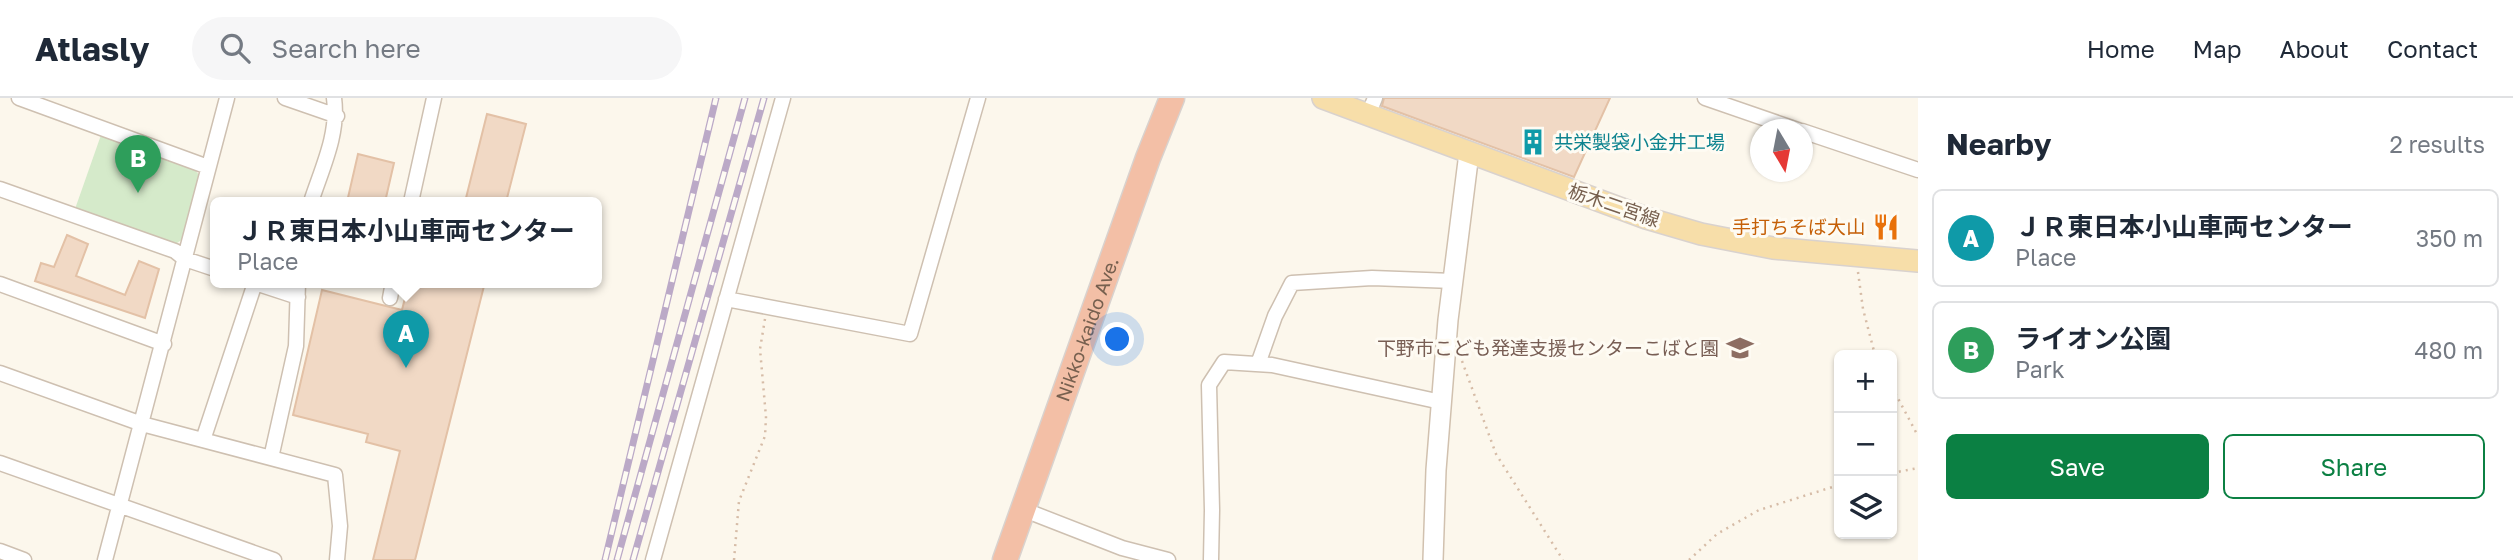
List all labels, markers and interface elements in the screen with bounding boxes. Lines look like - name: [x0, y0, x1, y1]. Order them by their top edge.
- search box: [192, 17, 682, 80]
- text: Atlasly: [35, 29, 150, 68]
- icon: search: [216, 29, 254, 67]
- text: Search here: [272, 33, 421, 64]
- text: Home: [2087, 34, 2155, 63]
- text: Map: [2193, 34, 2242, 63]
- text: About: [2280, 34, 2349, 63]
- text: Contact: [2387, 34, 2478, 63]
- north arrow: [1750, 119, 1813, 182]
- text: Nearby: [1946, 126, 2051, 162]
- building icon: 共栄製袋小金井工場: [1518, 127, 1548, 157]
- place label: 共栄製袋小金井工場: [1554, 130, 1725, 153]
- text: 2 results: [2389, 130, 2485, 158]
- pin: B: [115, 135, 161, 193]
- street label: 栃木二宮線: [1565, 178, 1663, 231]
- popup: [210, 197, 602, 288]
- text: ＪＲ東日本小山車両センター: [2015, 211, 2353, 242]
- restaurant icon: 手打ちそば大山: [1871, 212, 1901, 242]
- text: ＪＲ東日本小山車両センター: [237, 215, 575, 246]
- place label: 手打ちそば大山: [1732, 215, 1865, 238]
- text: A: [1963, 224, 1979, 252]
- text: 350 m: [2416, 224, 2483, 252]
- text: Place: [2015, 243, 2076, 271]
- text: Place: [237, 247, 298, 275]
- street label: Nikko-kaido Ave.: [1050, 254, 1123, 404]
- pin: A: [383, 310, 429, 368]
- your location: [1100, 322, 1134, 356]
- text: ライオン公園: [2015, 323, 2171, 354]
- school or university icon: 下野市こども発達支援センターこばと園: [1725, 333, 1755, 363]
- place label: 下野市こども発達支援センターこばと園: [1377, 336, 1719, 359]
- text: B: [1963, 336, 1979, 364]
- text: 480 m: [2415, 336, 2483, 364]
- map controls: [1834, 350, 1897, 539]
- button: +: [1834, 350, 1897, 413]
- text: Park: [2015, 355, 2065, 383]
- button: −: [1834, 413, 1897, 476]
- button: Save: [1946, 434, 2209, 499]
- button: Share: [2223, 434, 2485, 499]
- button: layers: [1834, 476, 1897, 539]

